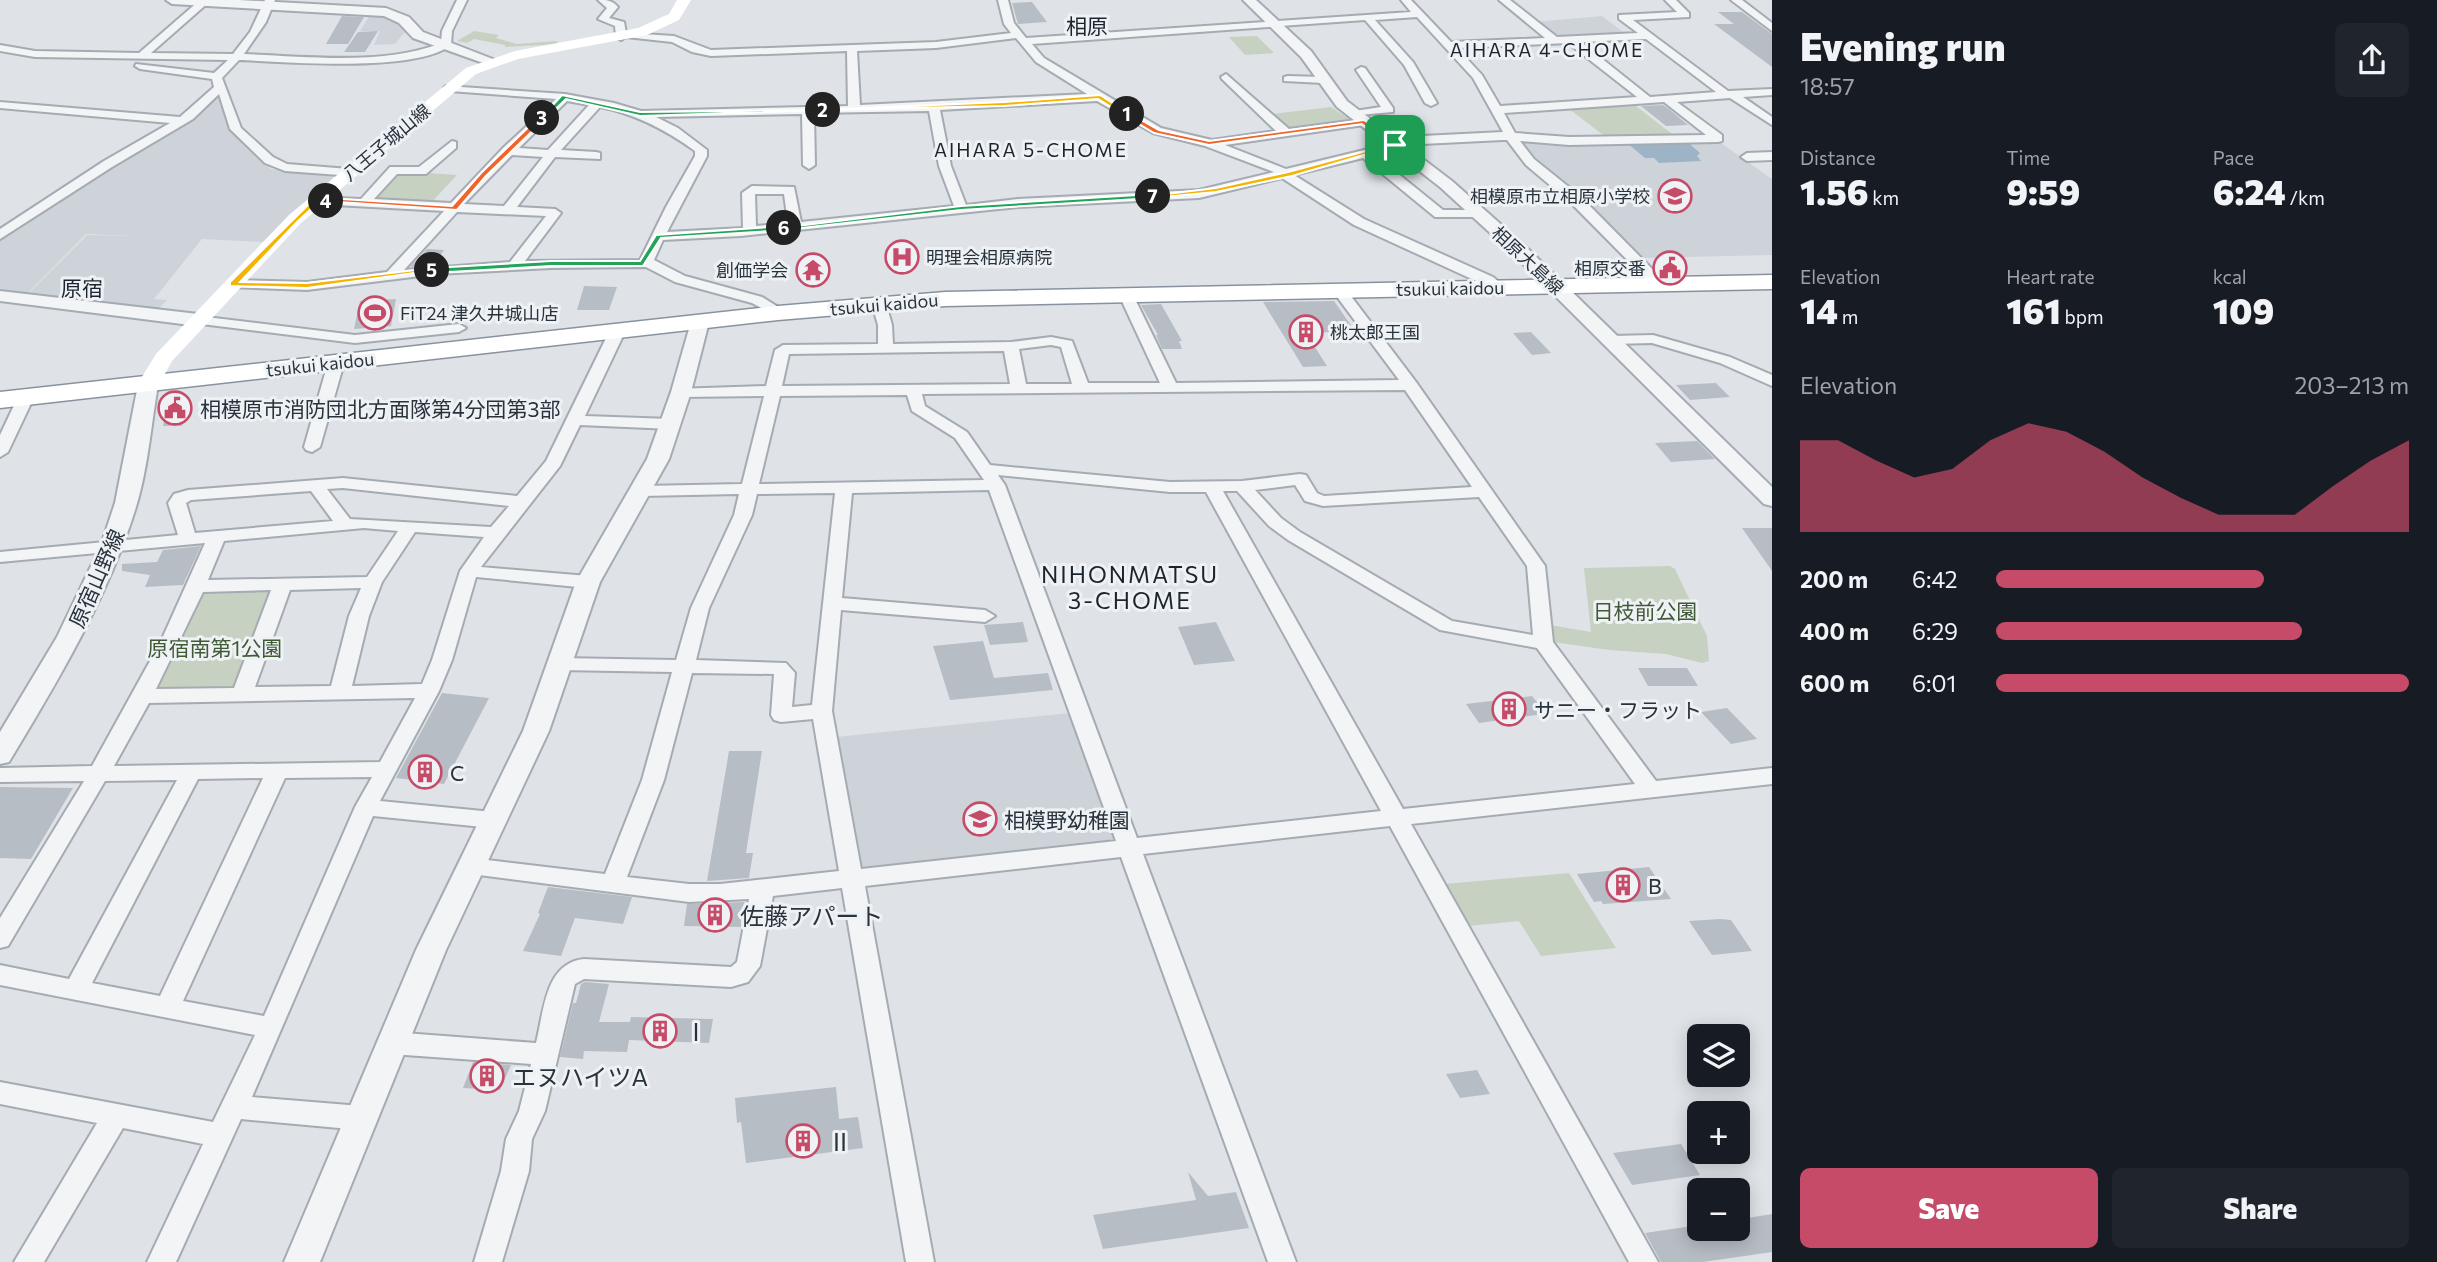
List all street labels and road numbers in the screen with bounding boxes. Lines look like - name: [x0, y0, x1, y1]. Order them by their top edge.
- street label: 八王子城山線: [338, 99, 434, 185]
- street label: 相原大島線: [1488, 221, 1568, 299]
- street label: tsukui kaidou: [1396, 276, 1504, 300]
- street label: tsukui kaidou: [829, 288, 939, 320]
- street label: tsukui kaidou: [265, 347, 375, 381]
- street label: 原宿山野線: [63, 525, 129, 631]

